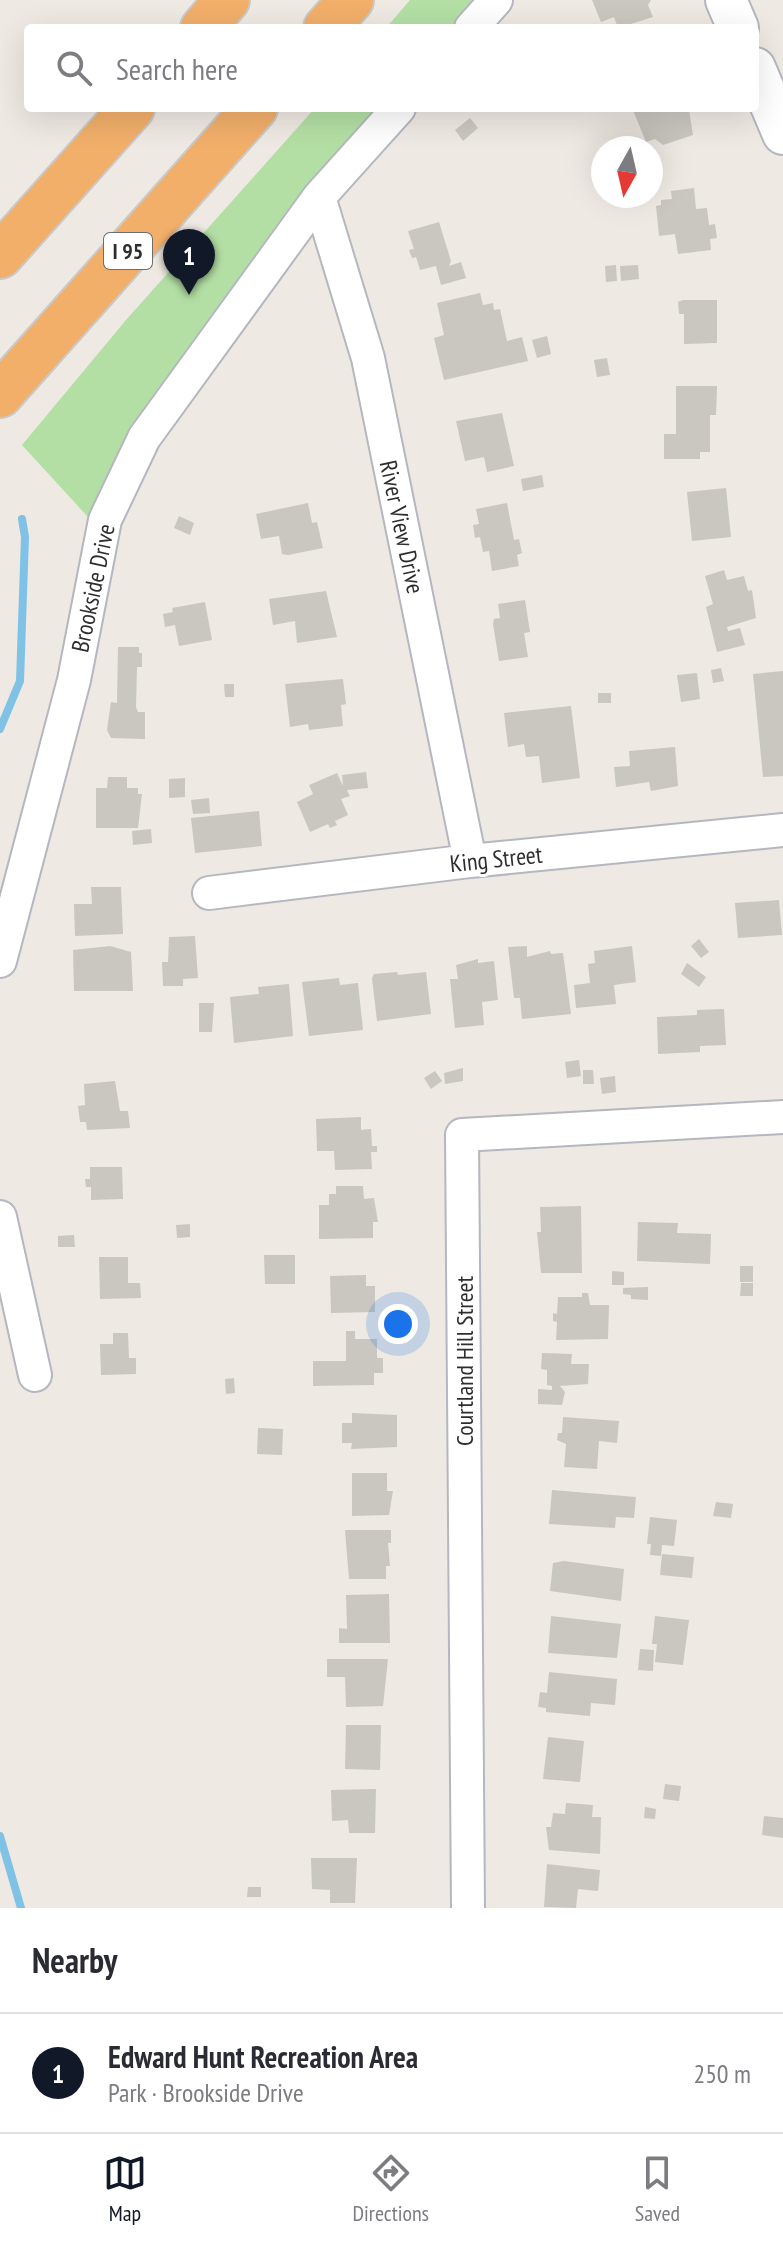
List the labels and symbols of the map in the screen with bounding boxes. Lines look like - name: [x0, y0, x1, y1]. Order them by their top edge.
- north arrow: [591, 136, 663, 208]
- pin: 1: [163, 229, 215, 295]
- road number: I 95: [104, 233, 152, 269]
- street label: River View Drive: [373, 458, 431, 596]
- street label: Brookside Drive: [64, 521, 122, 655]
- street label: King Street: [448, 839, 544, 879]
- street label: Courtland Hill Street: [449, 1276, 480, 1446]
- your location: [378, 1304, 418, 1344]

